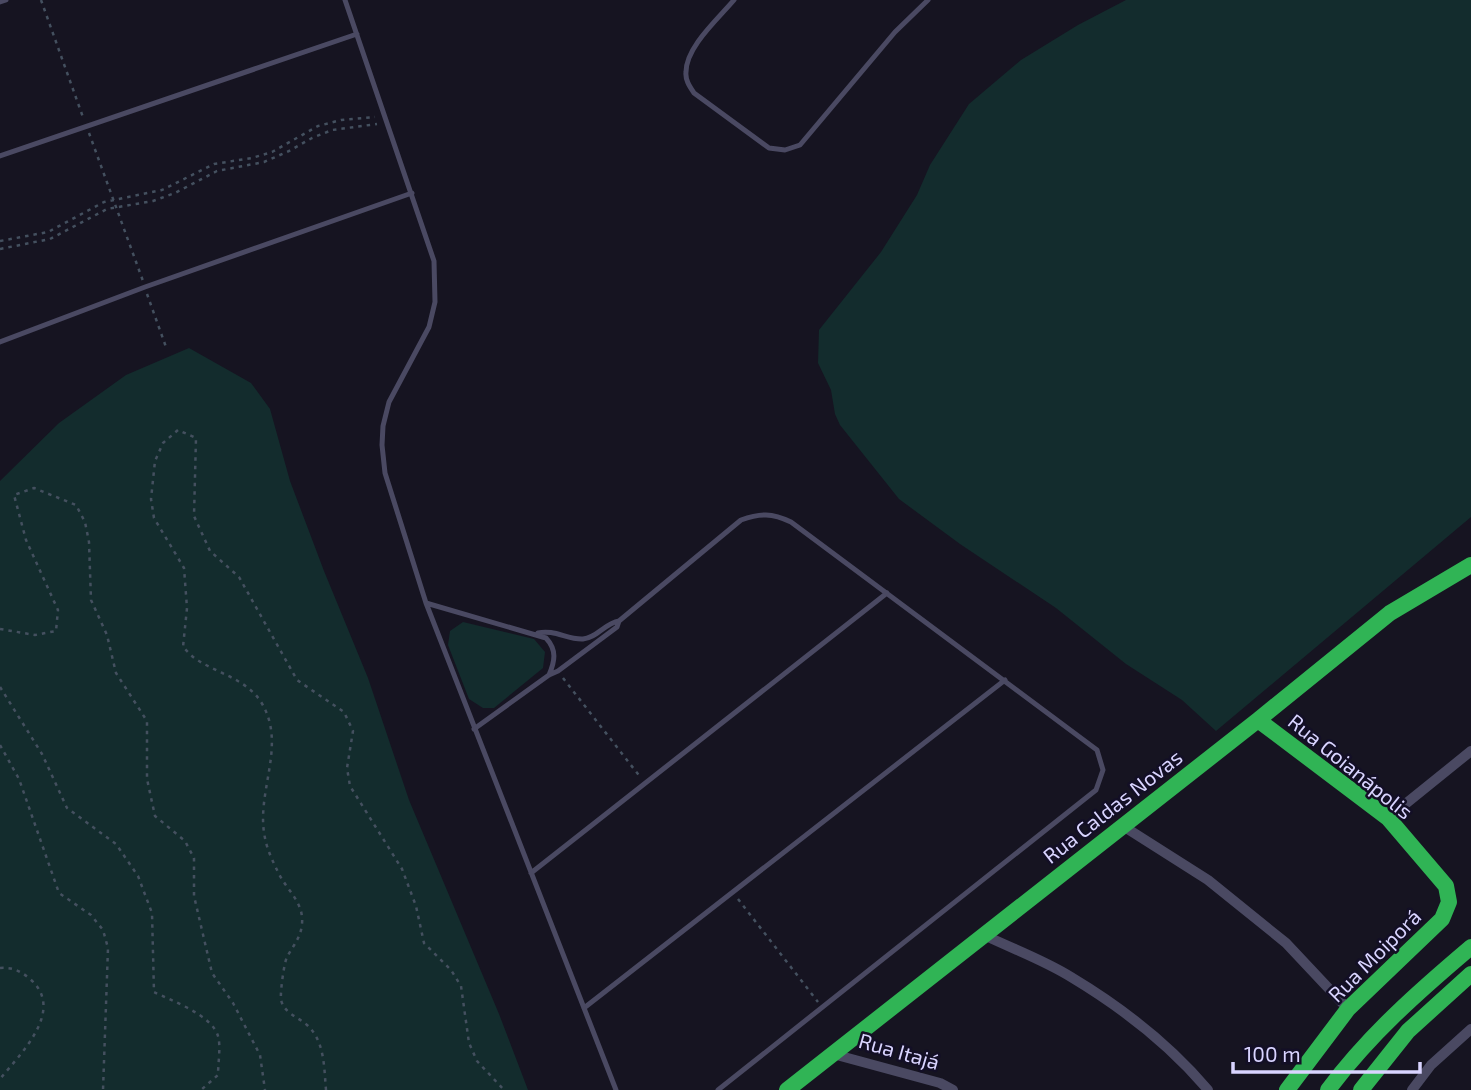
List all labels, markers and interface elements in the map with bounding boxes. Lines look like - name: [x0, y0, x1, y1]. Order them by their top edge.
- street label: Rua Goianápolis: [1284, 708, 1418, 824]
- street label: Rua Caldas Novas: [1038, 744, 1187, 868]
- street label: Rua Moiporá: [1322, 903, 1425, 1006]
- street label: Rua Itajá: [856, 1027, 943, 1075]
- scale bar: [1233, 1030, 1420, 1074]
- text: 100 m: [1244, 1041, 1301, 1066]

